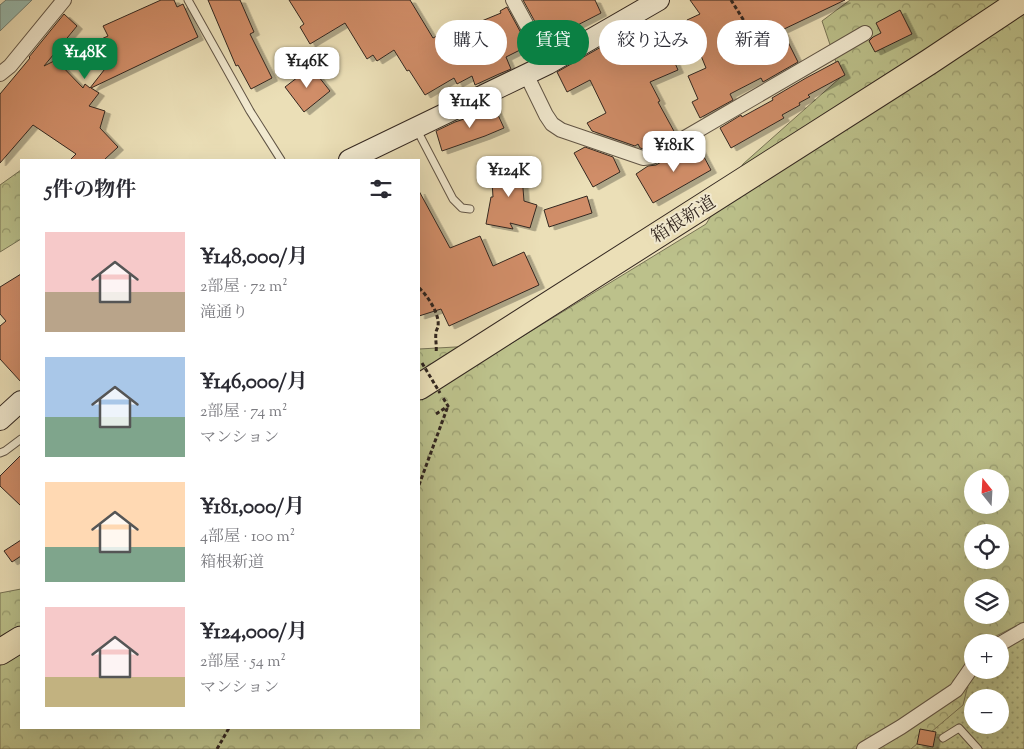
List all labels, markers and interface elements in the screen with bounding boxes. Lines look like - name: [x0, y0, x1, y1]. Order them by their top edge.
- chip: 購入: [435, 20, 507, 65]
- chip: 賃貸: [517, 20, 589, 65]
- chip: 絞り込み: [599, 20, 707, 65]
- chip: 新着: [717, 20, 789, 65]
- pin: ¥148K: [50, 38, 120, 80]
- text: ¥148K: [63, 42, 107, 65]
- pin: ¥146K: [272, 46, 342, 89]
- text: ¥146K: [285, 51, 329, 74]
- pin: ¥114K: [435, 86, 505, 129]
- text: ¥114K: [450, 91, 490, 114]
- pin: ¥181K: [639, 130, 709, 173]
- text: ¥181K: [654, 135, 694, 158]
- pin: ¥124K: [474, 156, 544, 198]
- text: ¥124K: [488, 160, 530, 183]
- icon: filters: [367, 175, 395, 203]
- text: 5件の物件: [45, 176, 136, 206]
- street label: 箱根新道: [647, 191, 721, 251]
- text: ¥148,000/月: [200, 243, 308, 273]
- icon: home: [85, 252, 145, 312]
- text: 2部屋 · 72 m²: [200, 276, 288, 299]
- text: 滝通り: [200, 302, 248, 325]
- text: ¥146,000/月: [200, 368, 308, 398]
- icon: home: [85, 377, 145, 437]
- text: 2部屋 · 74 m²: [200, 401, 287, 424]
- text: マンション: [200, 427, 279, 450]
- north arrow: [964, 469, 1009, 514]
- map controls: [964, 469, 1009, 734]
- text: ¥181,000/月: [200, 493, 305, 523]
- icon: home: [85, 502, 145, 562]
- button: locate: [964, 524, 1009, 569]
- text: 4部屋 · 100 m²: [200, 526, 295, 549]
- text: 箱根新道: [200, 552, 264, 575]
- button: layers: [964, 579, 1009, 624]
- text: ¥124,000/月: [200, 618, 308, 648]
- icon: home: [85, 627, 145, 687]
- button: +: [964, 634, 1009, 679]
- text: 2部屋 · 54 m²: [200, 651, 286, 674]
- text: マンション: [200, 677, 279, 700]
- button: −: [964, 689, 1009, 734]

